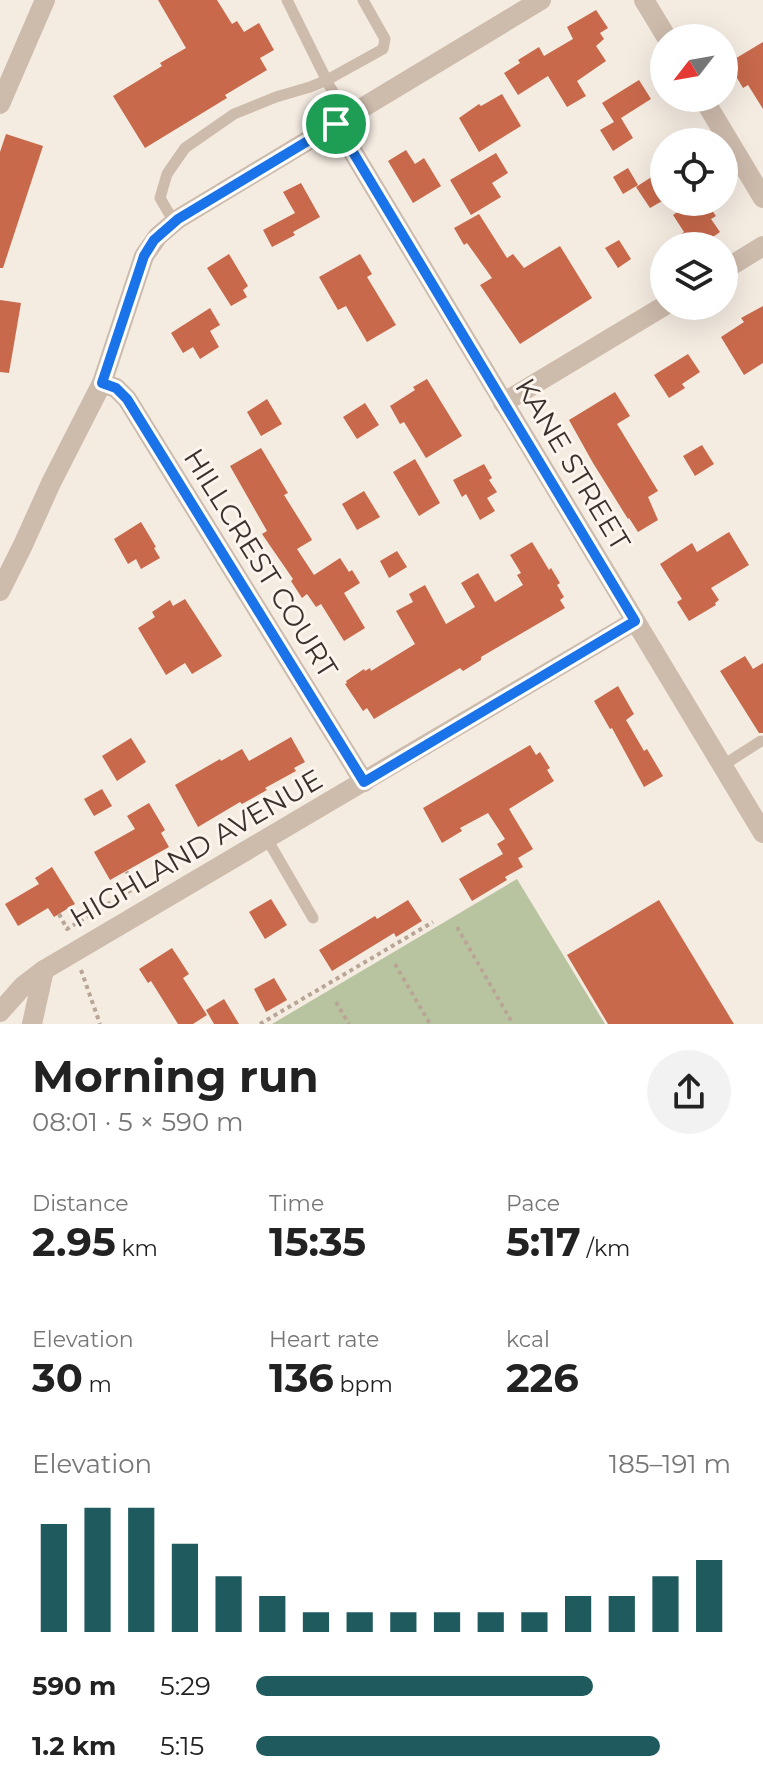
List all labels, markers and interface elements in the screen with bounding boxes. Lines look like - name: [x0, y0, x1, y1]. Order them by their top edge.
- north arrow: [650, 24, 738, 112]
- map controls: [650, 24, 738, 320]
- pin: [302, 90, 370, 158]
- icon: arrive: [314, 102, 358, 146]
- button: locate: [650, 128, 738, 216]
- button: layers: [650, 232, 738, 320]
- street label: KANE STREET: [508, 372, 638, 556]
- street label: HILLCREST COURT: [177, 442, 345, 684]
- street label: HIGHLAND AVENUE: [64, 762, 328, 934]
- text: Morning run: [32, 1049, 319, 1103]
- button: share: [647, 1050, 731, 1134]
- text: 08:01 · 5 × 590 m: [32, 1106, 244, 1138]
- text: Distance: [32, 1190, 129, 1217]
- text: Time: [269, 1190, 324, 1217]
- text: Pace: [506, 1190, 560, 1217]
- text: 2.95: [32, 1217, 116, 1266]
- text: 15:35: [269, 1217, 366, 1266]
- text: 5:17: [506, 1217, 581, 1266]
- text: km: [116, 1235, 158, 1262]
- text: /km: [581, 1235, 630, 1262]
- text: Elevation: [32, 1326, 134, 1353]
- text: Heart rate: [269, 1326, 379, 1353]
- text: kcal: [506, 1326, 550, 1353]
- text: 30: [32, 1353, 83, 1402]
- text: 136: [269, 1353, 334, 1402]
- text: 226: [506, 1353, 579, 1402]
- text: m: [83, 1371, 112, 1398]
- text: bpm: [334, 1371, 393, 1398]
- text: Elevation: [32, 1448, 152, 1480]
- text: 185–191 m: [609, 1448, 731, 1480]
- text: 590 m: [32, 1670, 116, 1702]
- text: 5:29: [160, 1670, 211, 1702]
- text: 1.2 km: [32, 1730, 116, 1762]
- text: 5:15: [160, 1730, 204, 1762]

